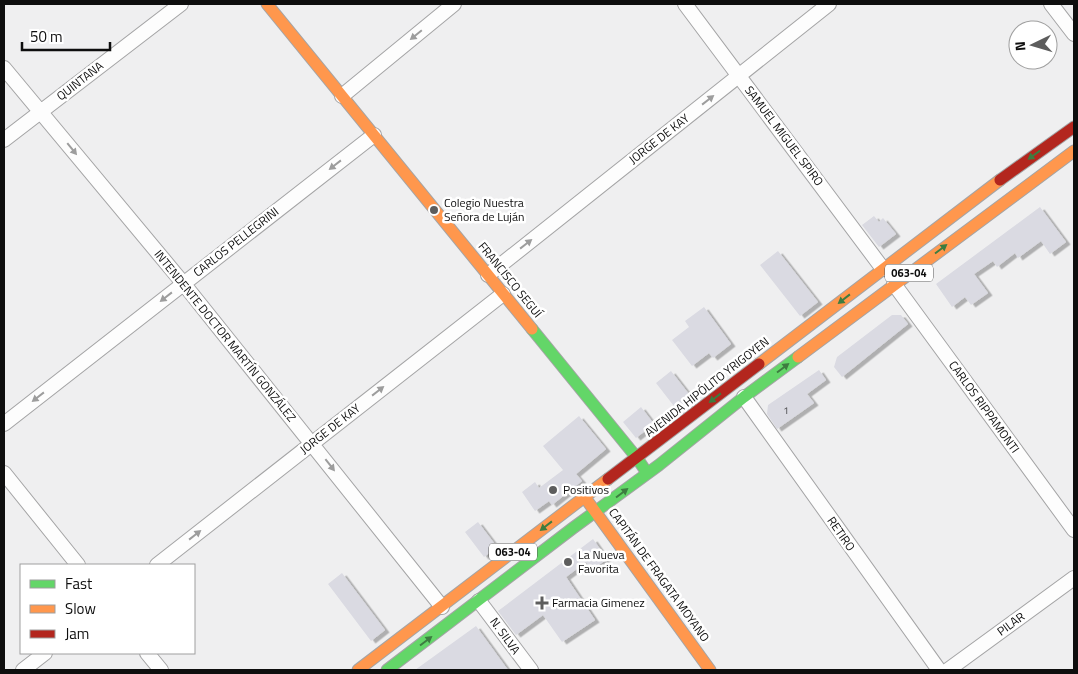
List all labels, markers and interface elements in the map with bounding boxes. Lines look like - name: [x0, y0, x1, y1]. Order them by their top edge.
- scale bar: [22, 20, 110, 52]
- north arrow: [1008, 20, 1058, 70]
- text: 50 m: [30, 25, 63, 48]
- one-way arrow: [410, 29, 423, 40]
- text: N: [1009, 40, 1030, 52]
- street label: QUINTANA: [52, 56, 107, 105]
- street label: SAMUEL MIGUEL SPIRO: [740, 81, 829, 190]
- one-way arrow: [701, 94, 714, 105]
- street label: JORGE DE KAY: [624, 109, 693, 168]
- one-way arrow: [67, 143, 78, 156]
- one-way arrow: [1028, 150, 1041, 160]
- one-way arrow: [329, 160, 342, 170]
- place label: Colegio Nuestra Señora de Luján: [444, 193, 524, 226]
- street label: CARLOS PELLEGRINI: [189, 202, 283, 281]
- marker: Colegio Nuestra Señora de Luján: [428, 204, 440, 216]
- street label: FRANCISCO SEGUÍ: [474, 238, 548, 323]
- one-way arrow: [519, 239, 532, 250]
- one-way arrow: [934, 244, 948, 254]
- street label: INTENDENTE DOCTOR MARTÍN GONZÁLEZ: [150, 245, 301, 426]
- road number: 063-04: [885, 264, 933, 282]
- one-way arrow: [160, 291, 173, 302]
- one-way arrow: [838, 293, 851, 304]
- street label: AVENIDA HIPÓLITO YRIGOYEN: [640, 332, 773, 441]
- street label: CARLOS RIPPAMONTI: [944, 356, 1025, 457]
- one-way arrow: [776, 363, 790, 373]
- one-way arrow: [371, 386, 384, 397]
- one-way arrow: [32, 392, 45, 403]
- one-way arrow: [709, 392, 722, 403]
- street label: JORGE DE KAY: [295, 399, 364, 458]
- house number: 1: [783, 403, 789, 418]
- one-way arrow: [324, 458, 335, 471]
- place label: Positivos: [563, 480, 609, 499]
- marker: Positivos: [547, 484, 559, 496]
- one-way arrow: [615, 488, 629, 498]
- street label: CAPITÁN DE FRAGATA MOYANO: [604, 504, 715, 646]
- street label: RETIRO: [823, 512, 860, 555]
- one-way arrow: [540, 521, 553, 532]
- one-way arrow: [188, 530, 202, 540]
- road number: 063-04: [489, 544, 537, 560]
- place label: La Nueva Favorita: [578, 545, 625, 578]
- marker: La Nueva Favorita: [562, 556, 574, 568]
- legend: [20, 564, 195, 654]
- text: Fast: [65, 572, 93, 595]
- place label: Farmacia Gimenez: [552, 593, 645, 612]
- text: Slow: [65, 597, 96, 620]
- marker: Farmacia Gimenez: [536, 597, 548, 609]
- street label: PILAR: [993, 607, 1029, 640]
- street label: N. SILVA: [485, 613, 525, 658]
- text: Jam: [65, 622, 89, 645]
- one-way arrow: [419, 636, 433, 646]

